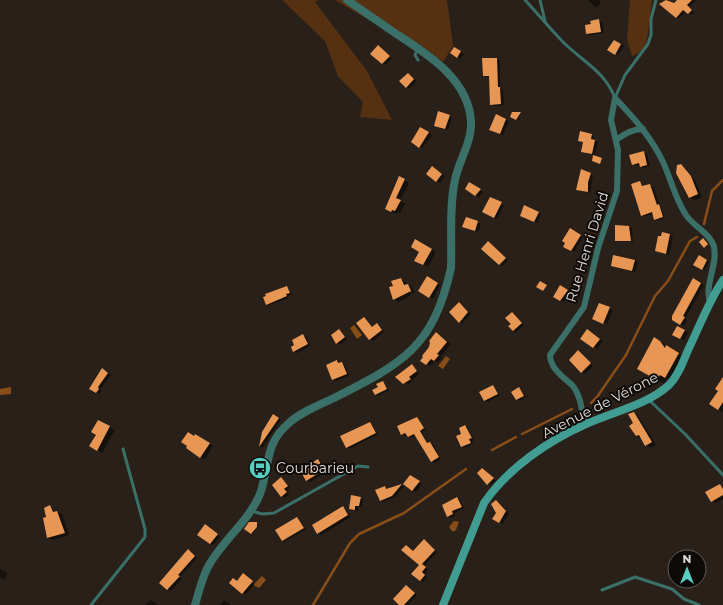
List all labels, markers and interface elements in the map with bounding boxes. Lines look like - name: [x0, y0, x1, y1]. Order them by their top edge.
- street label: Rue Henri David: [562, 190, 612, 304]
- street label: Avenue de Vérone: [539, 368, 661, 442]
- bus stop icon: Courbarieu: [247, 455, 273, 481]
- place label: Courbarieu: [276, 459, 354, 477]
- north arrow: [667, 549, 707, 589]
- text: N: [683, 552, 691, 566]

